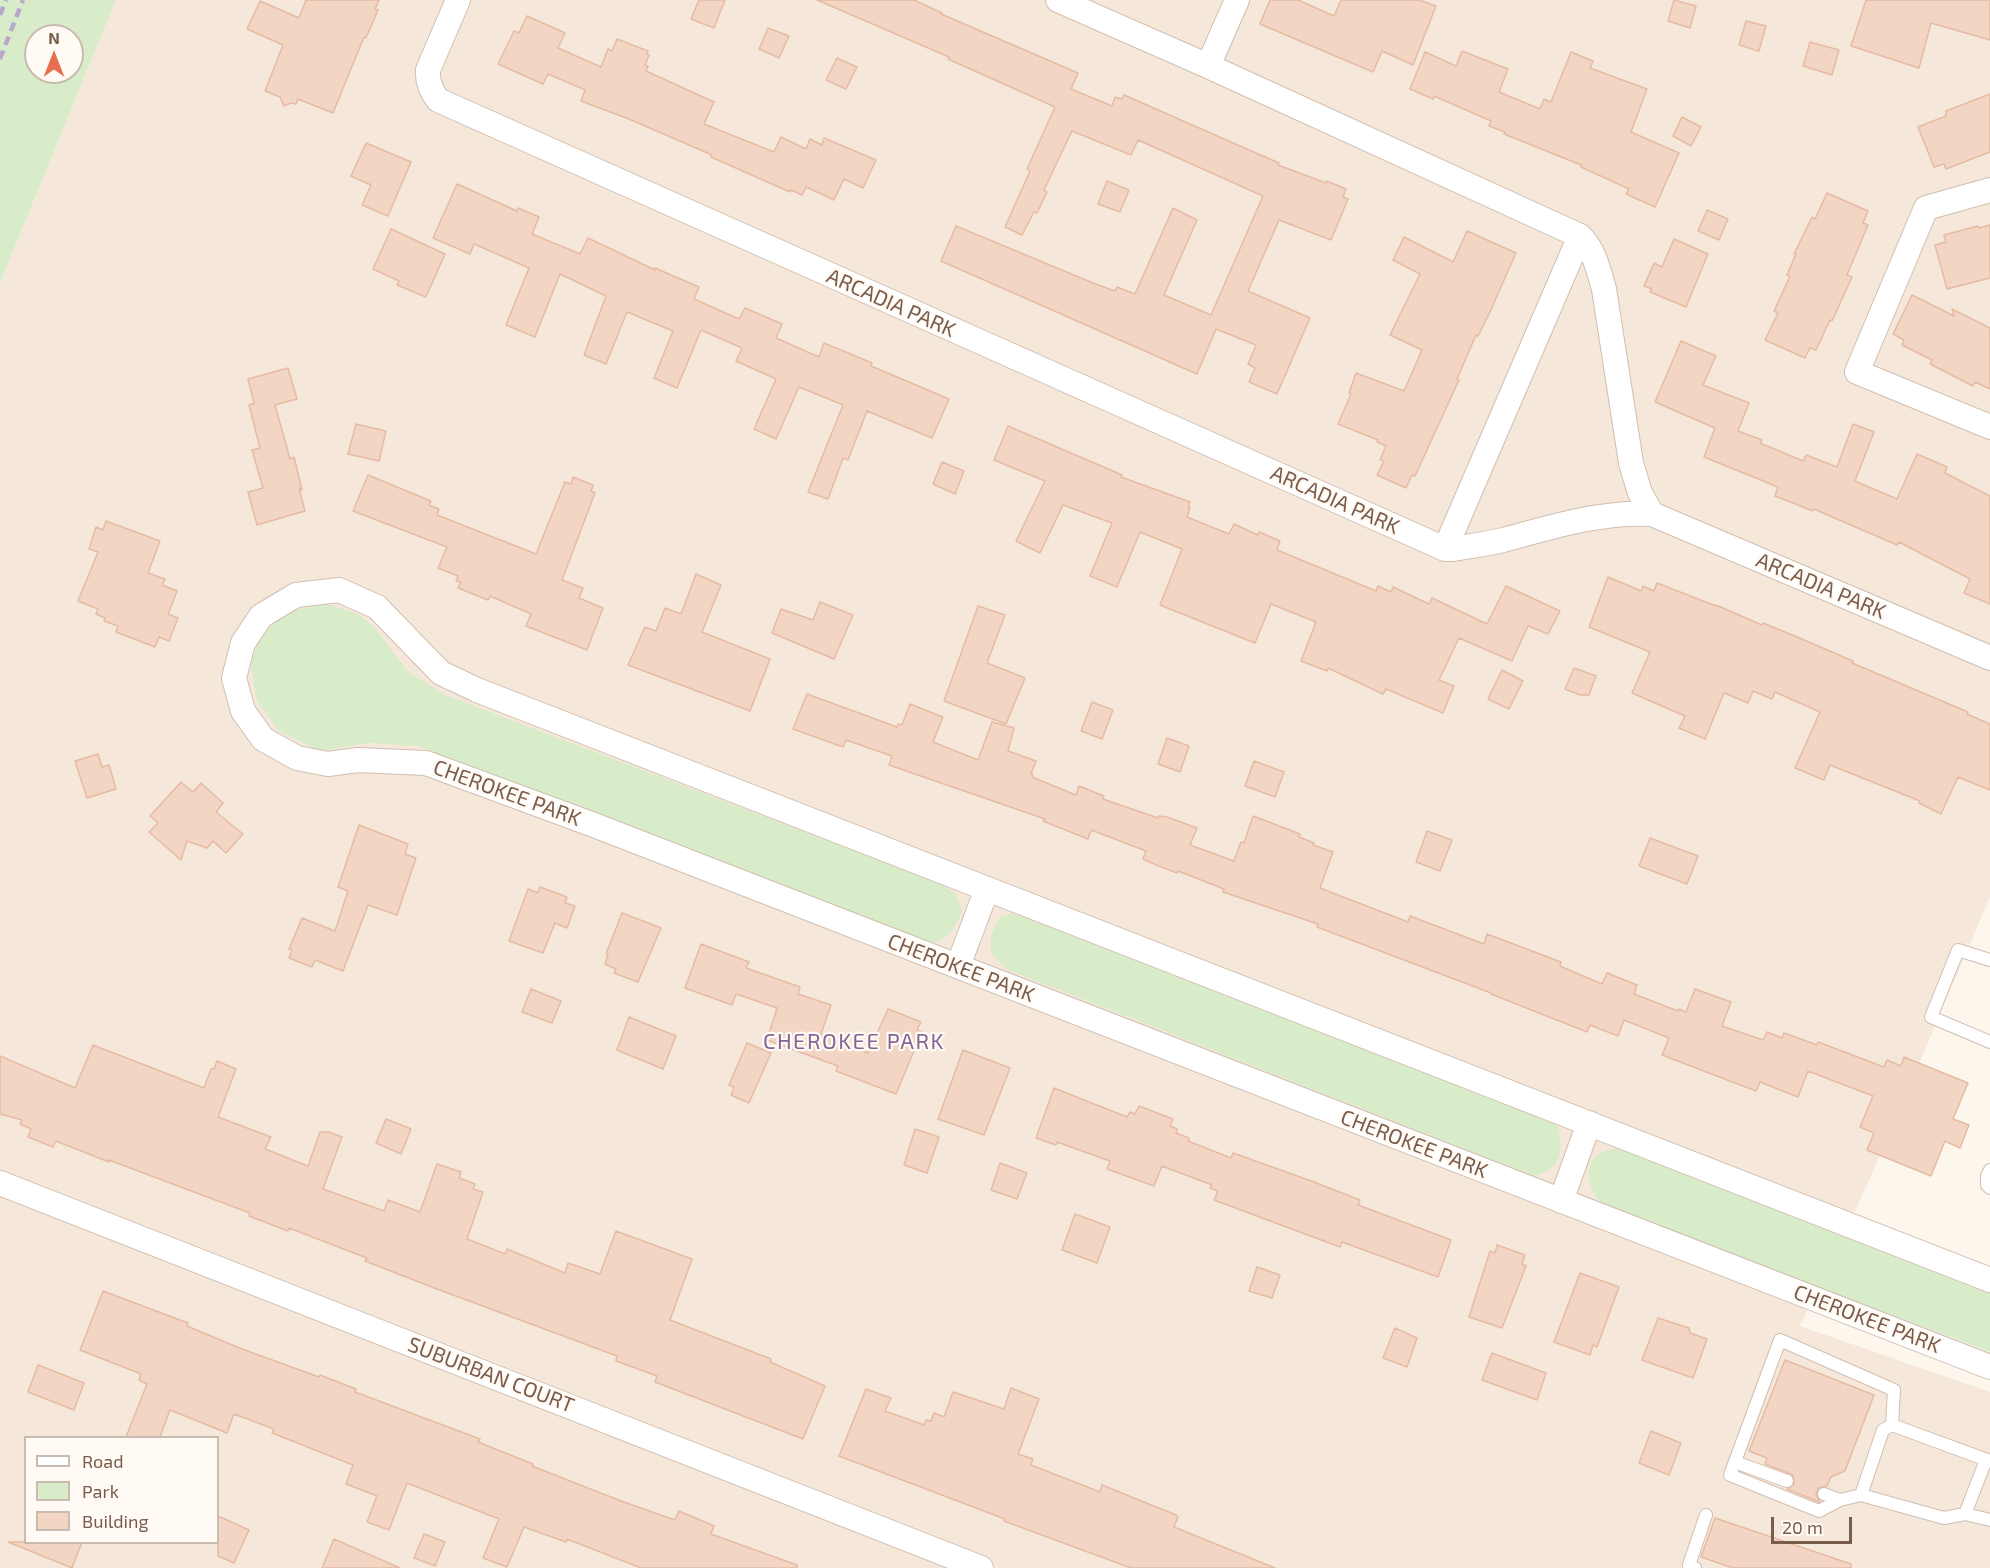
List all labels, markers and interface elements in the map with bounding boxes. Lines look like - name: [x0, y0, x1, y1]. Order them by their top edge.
- north arrow: [24, 24, 84, 84]
- text: N: [48, 28, 60, 47]
- street label: ARCADIA PARK: [823, 263, 959, 343]
- street label: ARCADIA PARK: [1267, 460, 1403, 540]
- street label: ARCADIA PARK: [1752, 547, 1890, 625]
- street label: CHEROKEE PARK: [430, 755, 584, 831]
- street label: CHEROKEE PARK: [884, 928, 1038, 1008]
- district label: CHEROKEE PARK: [763, 1029, 945, 1055]
- street label: CHEROKEE PARK: [1337, 1104, 1491, 1184]
- street label: CHEROKEE PARK: [1790, 1279, 1944, 1359]
- street label: SUBURBAN COURT: [404, 1332, 578, 1418]
- legend: [24, 1436, 219, 1544]
- text: Road: [82, 1450, 123, 1472]
- text: Park: [82, 1480, 119, 1502]
- scale bar: [1774, 1505, 1855, 1543]
- text: Building: [82, 1510, 149, 1532]
- text: 20 m: [1782, 1516, 1823, 1538]

